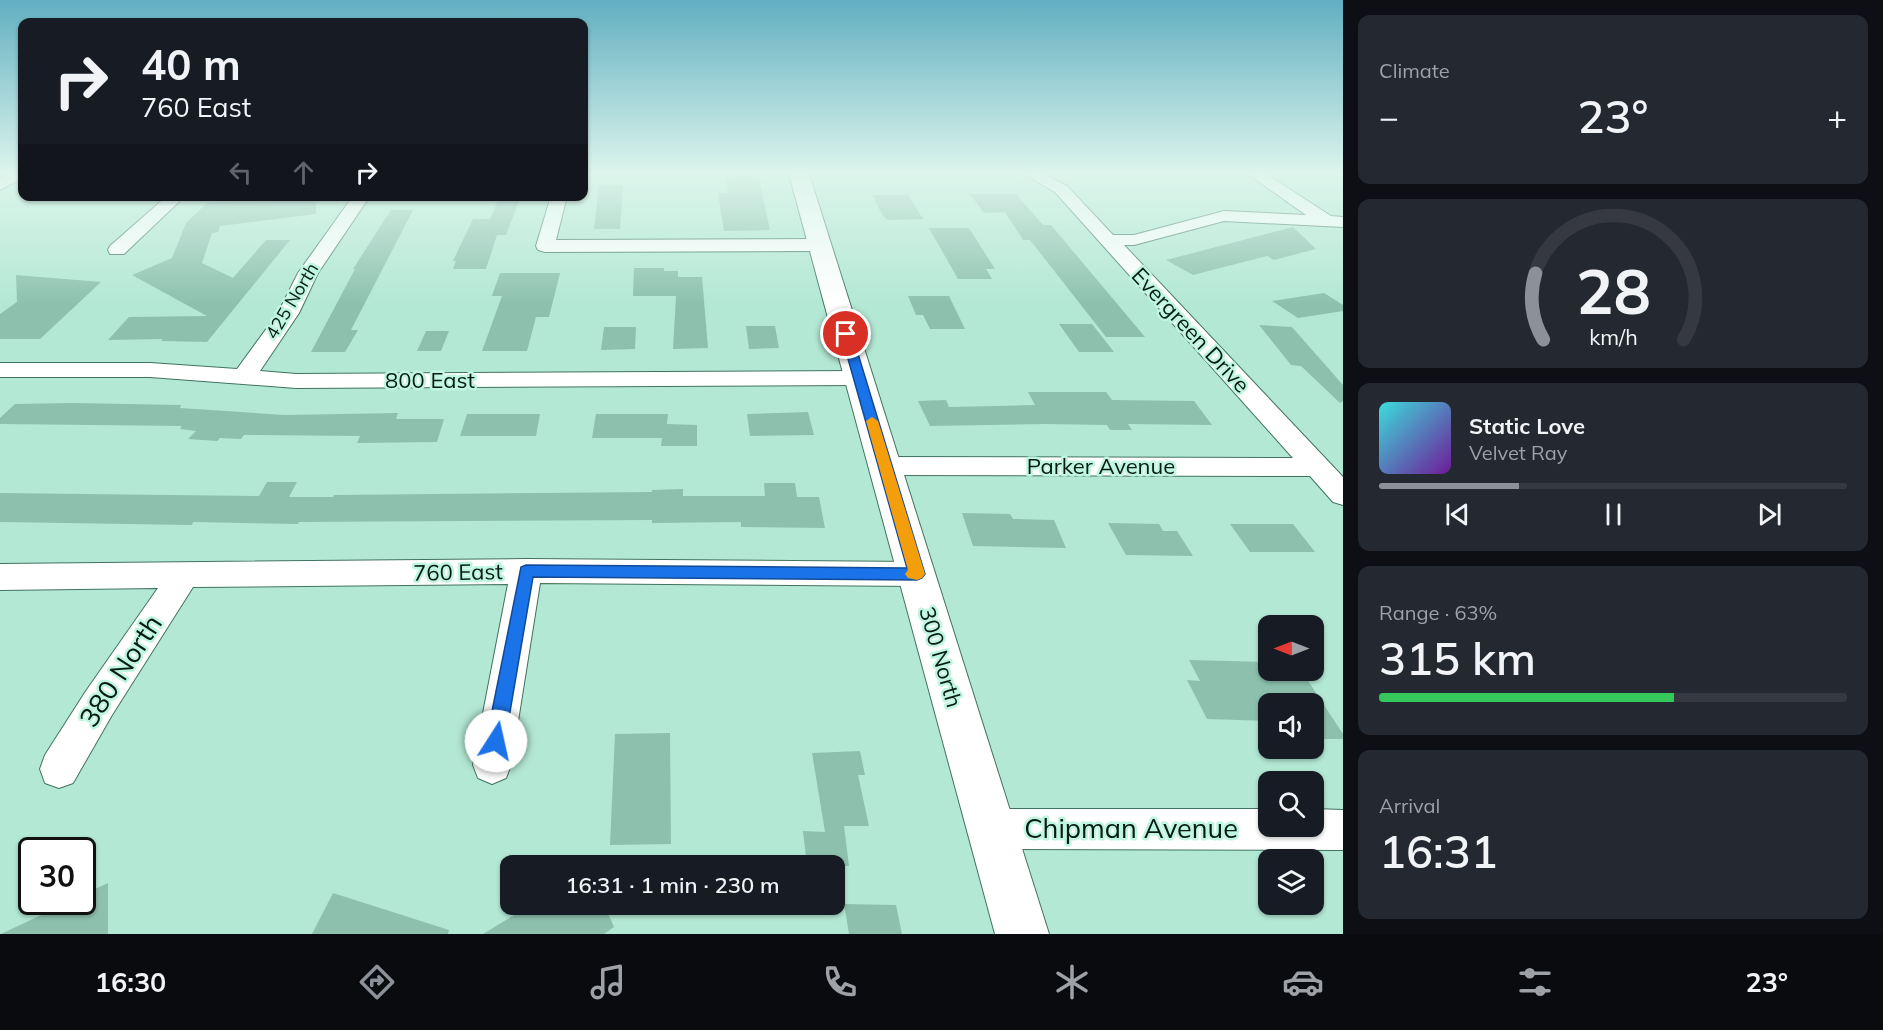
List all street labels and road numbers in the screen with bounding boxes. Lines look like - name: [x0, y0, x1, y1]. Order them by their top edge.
- street label: 425 North: [260, 259, 323, 343]
- street label: Evergreen Drive: [1126, 262, 1256, 398]
- street label: 800 East: [385, 366, 475, 394]
- street label: Parker Avenue: [1027, 452, 1175, 480]
- street label: 760 East: [413, 557, 503, 587]
- street label: 300 North: [913, 603, 969, 711]
- street label: 380 North: [71, 608, 169, 733]
- street label: Chipman Avenue: [1024, 811, 1238, 845]

